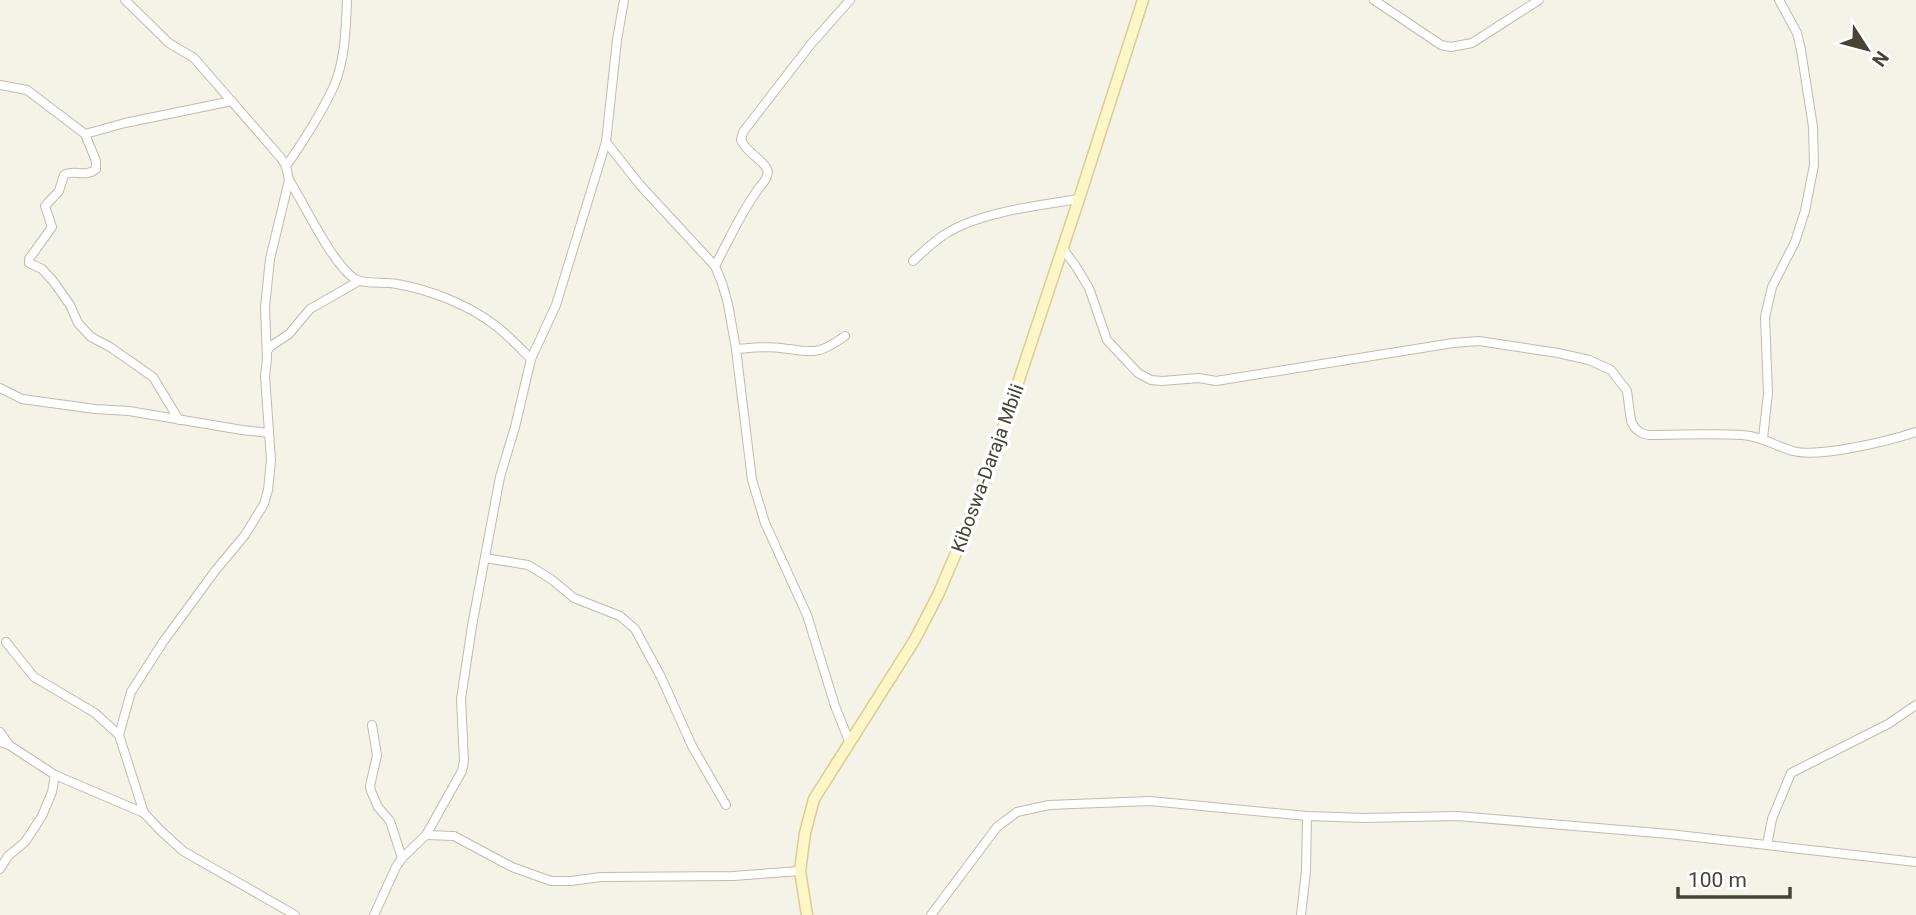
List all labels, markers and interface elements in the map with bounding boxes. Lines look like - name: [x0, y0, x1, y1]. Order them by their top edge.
- north arrow: [1832, 14, 1902, 84]
- text: N: [1867, 47, 1894, 71]
- street label: Kiboswa-Daraja Mbili: [946, 381, 1029, 556]
- scale bar: [1678, 856, 1790, 900]
- text: 100 m: [1688, 868, 1747, 892]

